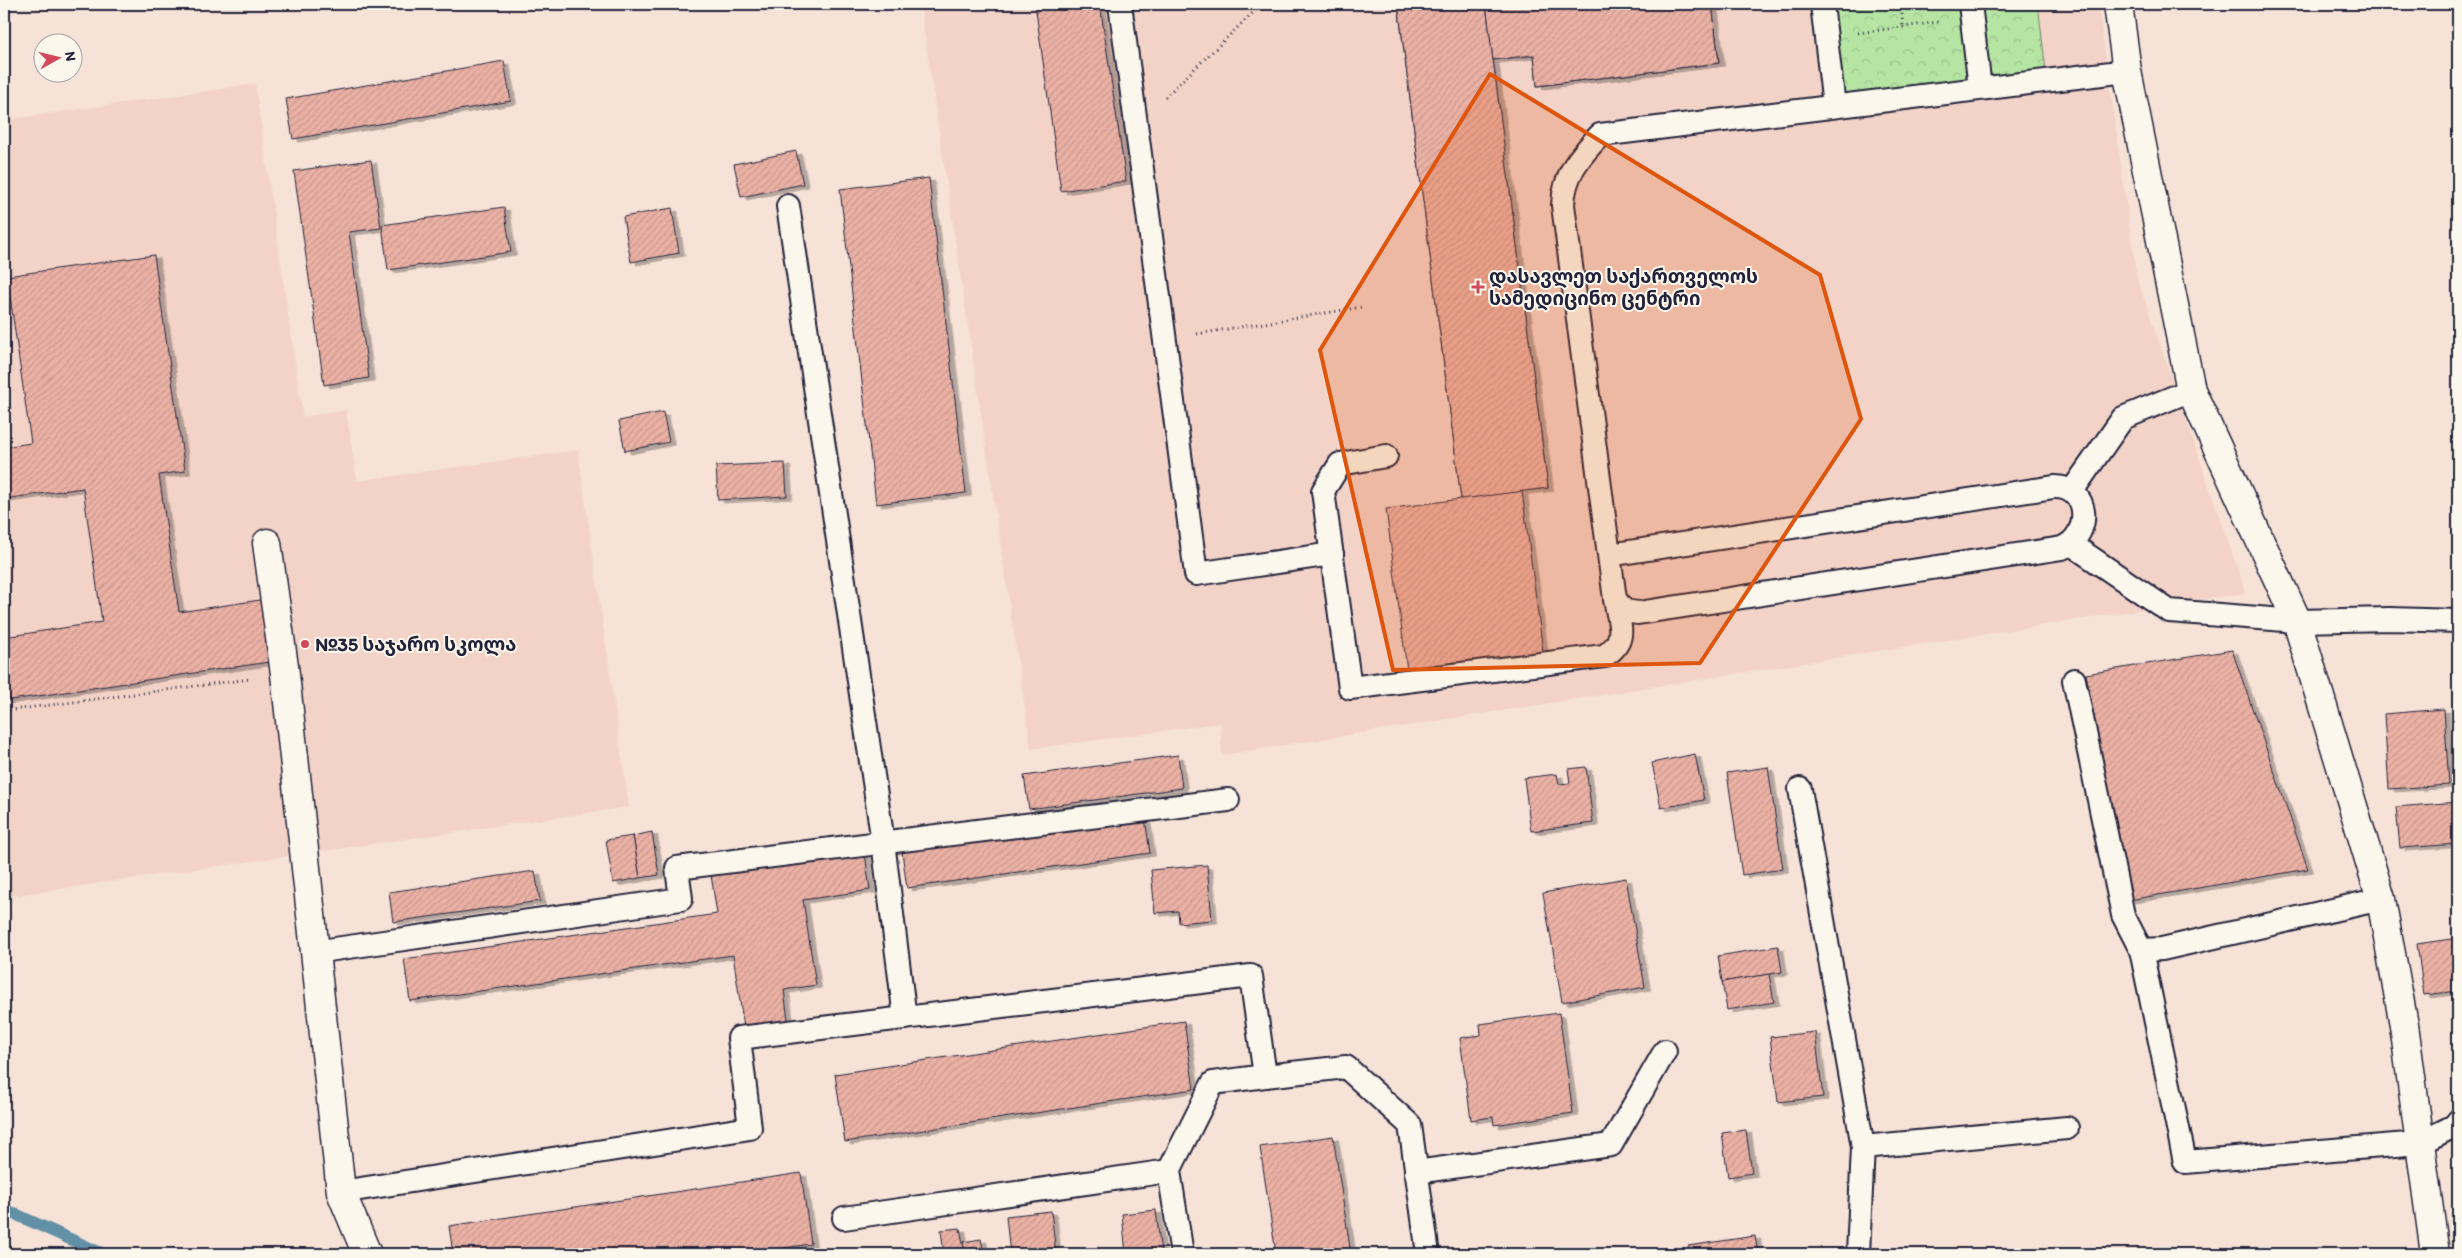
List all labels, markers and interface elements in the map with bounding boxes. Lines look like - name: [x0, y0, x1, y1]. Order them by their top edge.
- north arrow: [32, 32, 82, 82]
- text: N: [61, 50, 79, 62]
- place label: დასავლეთ საქართველოს სამედიცინო ცენტრი: [1489, 265, 1758, 311]
- marker: დასავლეთ საქართველოს სამედიცინო ცენტრი: [1471, 280, 1485, 294]
- place label: №35 საჯარო სკოლა: [315, 633, 516, 656]
- marker: №35 საჯარო სკოლა: [299, 638, 311, 650]

